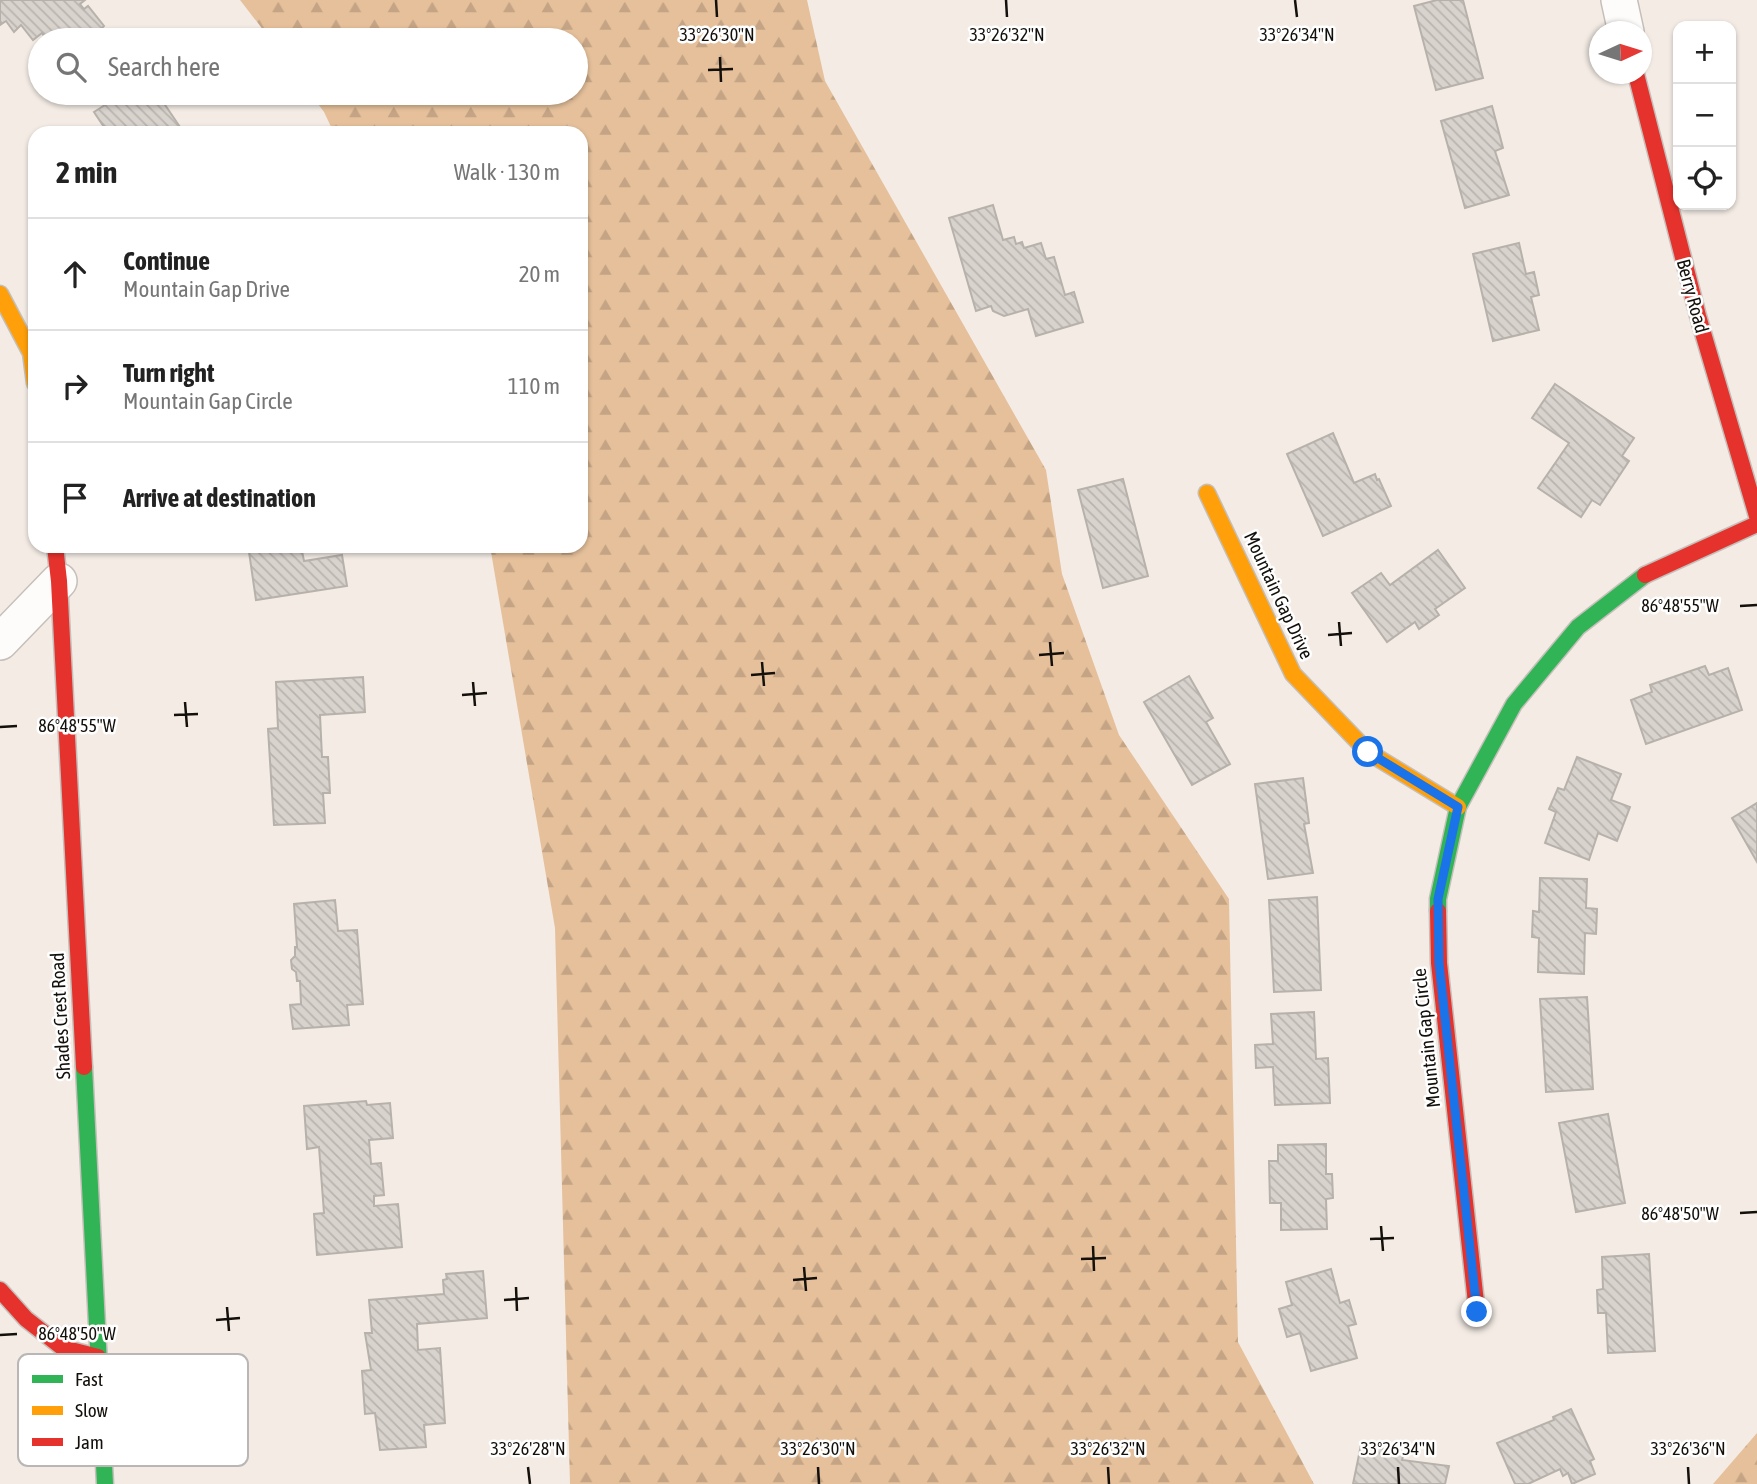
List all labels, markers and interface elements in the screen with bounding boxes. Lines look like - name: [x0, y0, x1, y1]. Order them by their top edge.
- north arrow: [1589, 21, 1652, 84]
- map controls: [1673, 21, 1736, 210]
- button: +: [1673, 21, 1736, 84]
- text: 33°26'30"N: [679, 24, 755, 45]
- text: 33°26'32"N: [969, 24, 1045, 45]
- text: 33°26'34"N: [1259, 24, 1335, 45]
- search box: [28, 28, 588, 105]
- icon: search: [52, 48, 90, 86]
- text: Search here: [108, 52, 220, 82]
- button: −: [1673, 84, 1736, 147]
- button: locate: [1673, 147, 1736, 210]
- text: 2 min: [56, 155, 117, 189]
- text: Walk · 130 m: [454, 159, 560, 185]
- text: Continue: [123, 246, 210, 276]
- icon: ahead: [56, 255, 94, 293]
- street label: Berry Road: [1673, 257, 1713, 335]
- text: 20 m: [519, 261, 560, 287]
- text: Mountain Gap Drive: [123, 276, 290, 302]
- text: Turn right: [123, 358, 214, 388]
- icon: right: [56, 367, 94, 405]
- text: 110 m: [508, 373, 560, 399]
- text: Mountain Gap Circle: [123, 388, 293, 414]
- icon: arrive: [56, 479, 94, 517]
- text: Arrive at destination: [123, 483, 316, 513]
- street label: Mountain Gap Drive: [1240, 528, 1318, 662]
- text: 86°48'55"W: [1641, 595, 1719, 616]
- text: 86°48'55"W: [38, 715, 116, 736]
- route start: [1352, 736, 1383, 767]
- street label: Shades Crest Road: [46, 952, 74, 1080]
- street label: Mountain Gap Circle: [1408, 967, 1444, 1109]
- text: 86°48'50"W: [1641, 1203, 1719, 1224]
- route end: [1461, 1296, 1492, 1327]
- text: 86°48'50"W: [38, 1323, 116, 1344]
- legend: [18, 1354, 248, 1466]
- text: Fast: [75, 1368, 103, 1390]
- text: Slow: [75, 1399, 109, 1421]
- text: Jam: [75, 1431, 104, 1453]
- text: 33°26'28"N: [490, 1438, 566, 1459]
- text: 33°26'30"N: [780, 1438, 856, 1459]
- text: 33°26'32"N: [1070, 1438, 1146, 1459]
- text: 33°26'34"N: [1360, 1438, 1436, 1459]
- text: 33°26'36"N: [1650, 1438, 1726, 1459]

